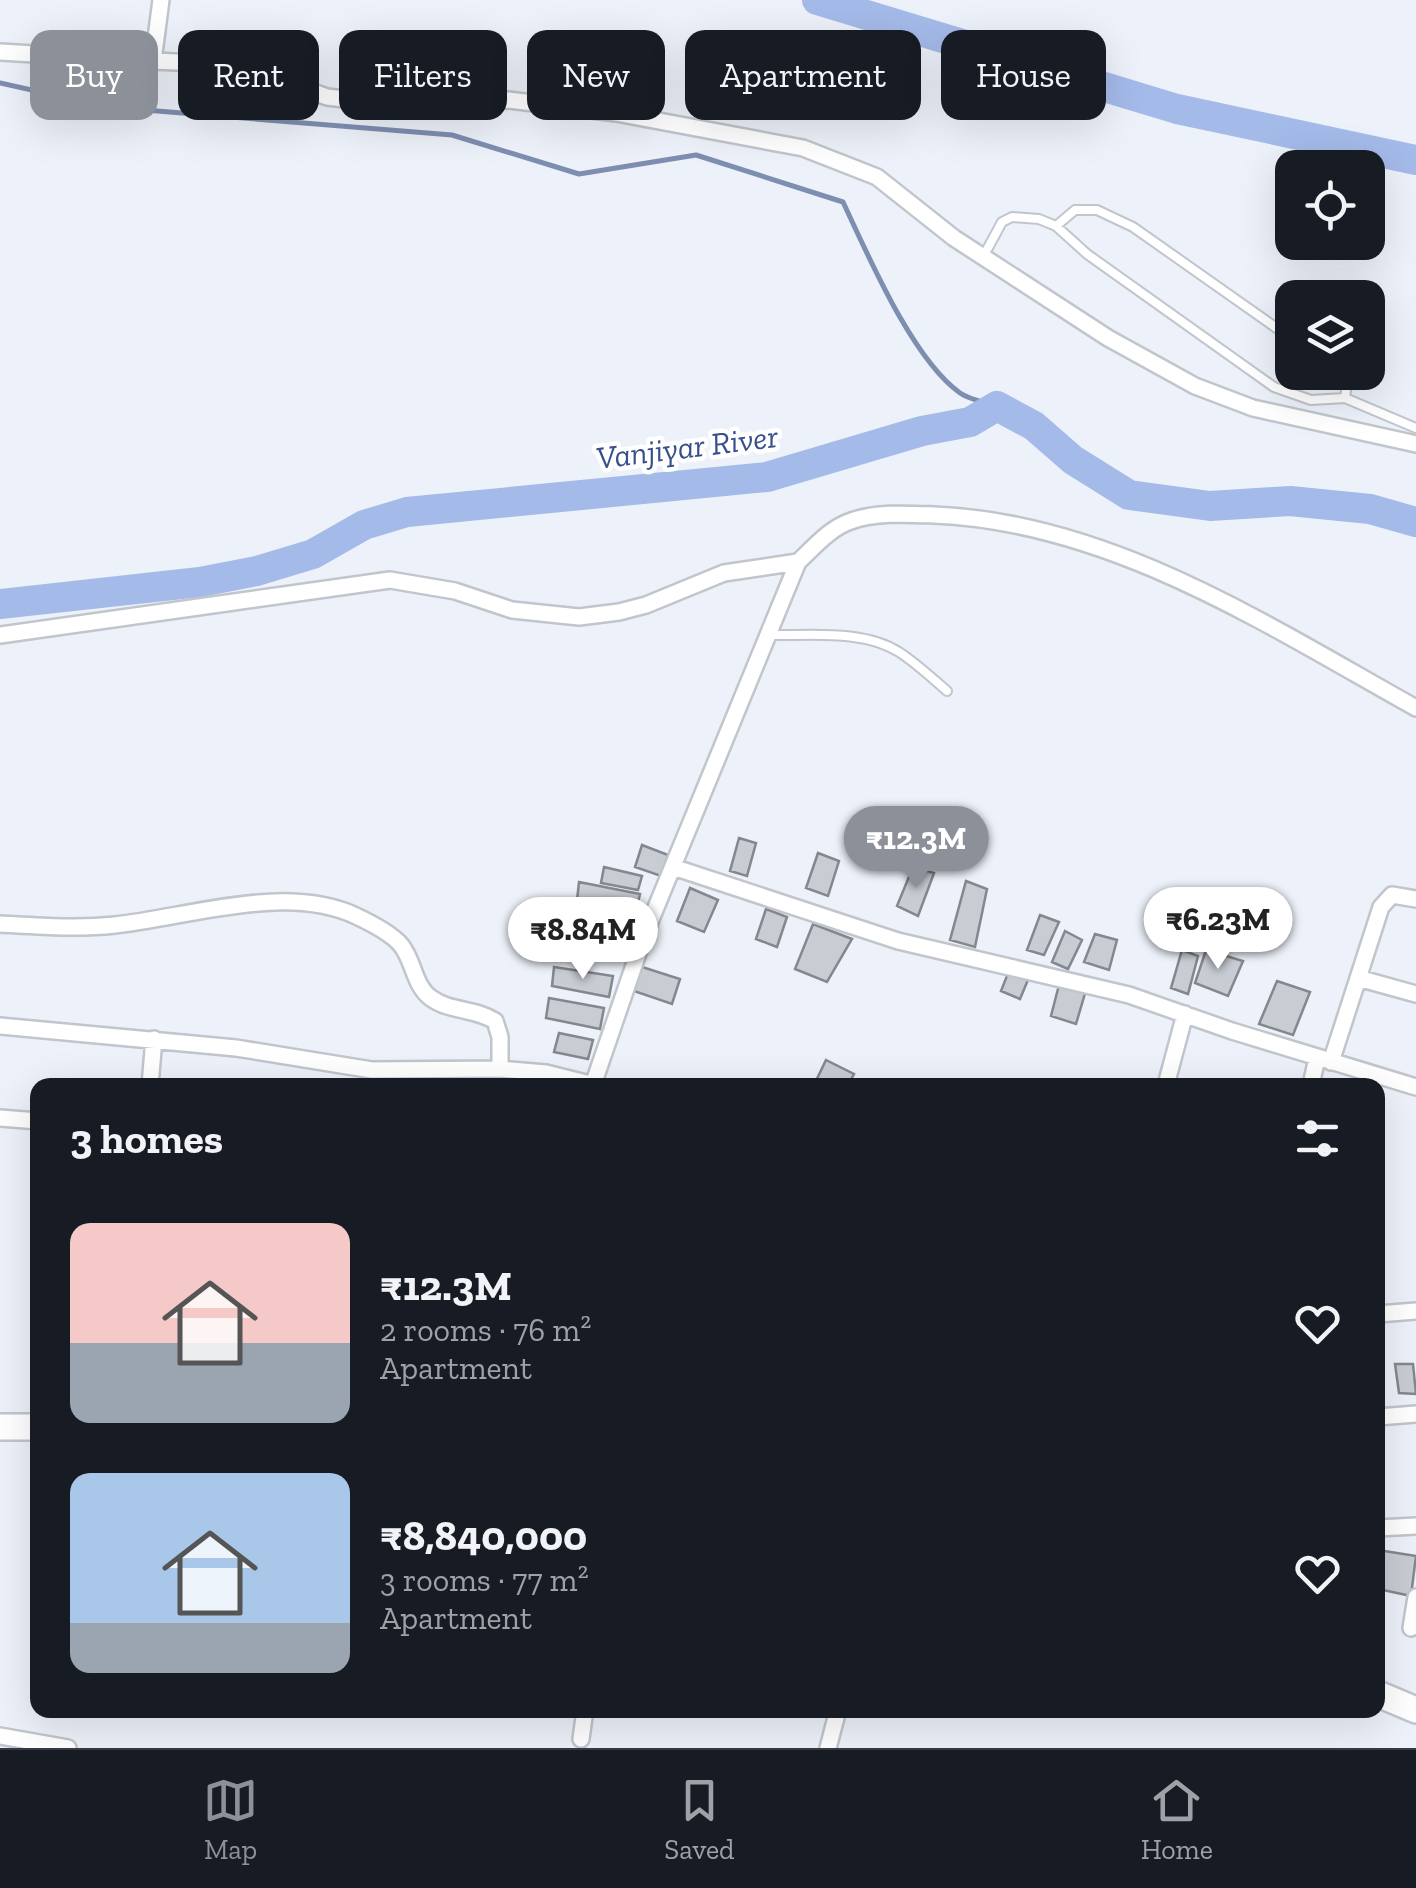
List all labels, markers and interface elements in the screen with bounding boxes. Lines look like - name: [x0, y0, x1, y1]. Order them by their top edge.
- chip: Buy: [30, 30, 158, 120]
- chip: Rent: [178, 30, 319, 120]
- chip: Filters: [339, 30, 507, 120]
- chip: New: [527, 30, 665, 120]
- chip: Apartment: [685, 30, 921, 120]
- chip: House: [941, 30, 1106, 120]
- map controls: [1275, 150, 1385, 390]
- button: locate: [1275, 150, 1385, 260]
- button: layers: [1275, 280, 1385, 390]
- water label: Vanjiyar River: [594, 417, 781, 477]
- pin: ₹12.3M: [835, 806, 997, 891]
- text: ₹12.3M: [866, 819, 966, 857]
- pin: ₹6.23M: [1137, 887, 1299, 972]
- pin: ₹8.84M: [502, 897, 664, 982]
- text: ₹6.23M: [1166, 900, 1270, 938]
- text: ₹8.84M: [530, 910, 636, 948]
- icon: filters: [1290, 1111, 1345, 1166]
- text: 3 homes: [70, 1113, 223, 1164]
- text: ₹12.3M: [380, 1260, 512, 1311]
- icon: home: [150, 1263, 270, 1383]
- icon: heart: [1290, 1296, 1345, 1351]
- text: 2 rooms · 76 m²: [380, 1311, 591, 1349]
- text: Apartment: [380, 1349, 532, 1387]
- text: ₹8,840,000: [380, 1510, 587, 1561]
- icon: home: [150, 1513, 270, 1633]
- icon: heart: [1290, 1546, 1345, 1601]
- text: 3 rooms · 77 m²: [380, 1561, 588, 1599]
- text: Apartment: [380, 1599, 532, 1637]
- tab: Map: [203, 1773, 258, 1866]
- tab: Saved: [664, 1773, 734, 1866]
- tab: Home: [1141, 1773, 1213, 1866]

